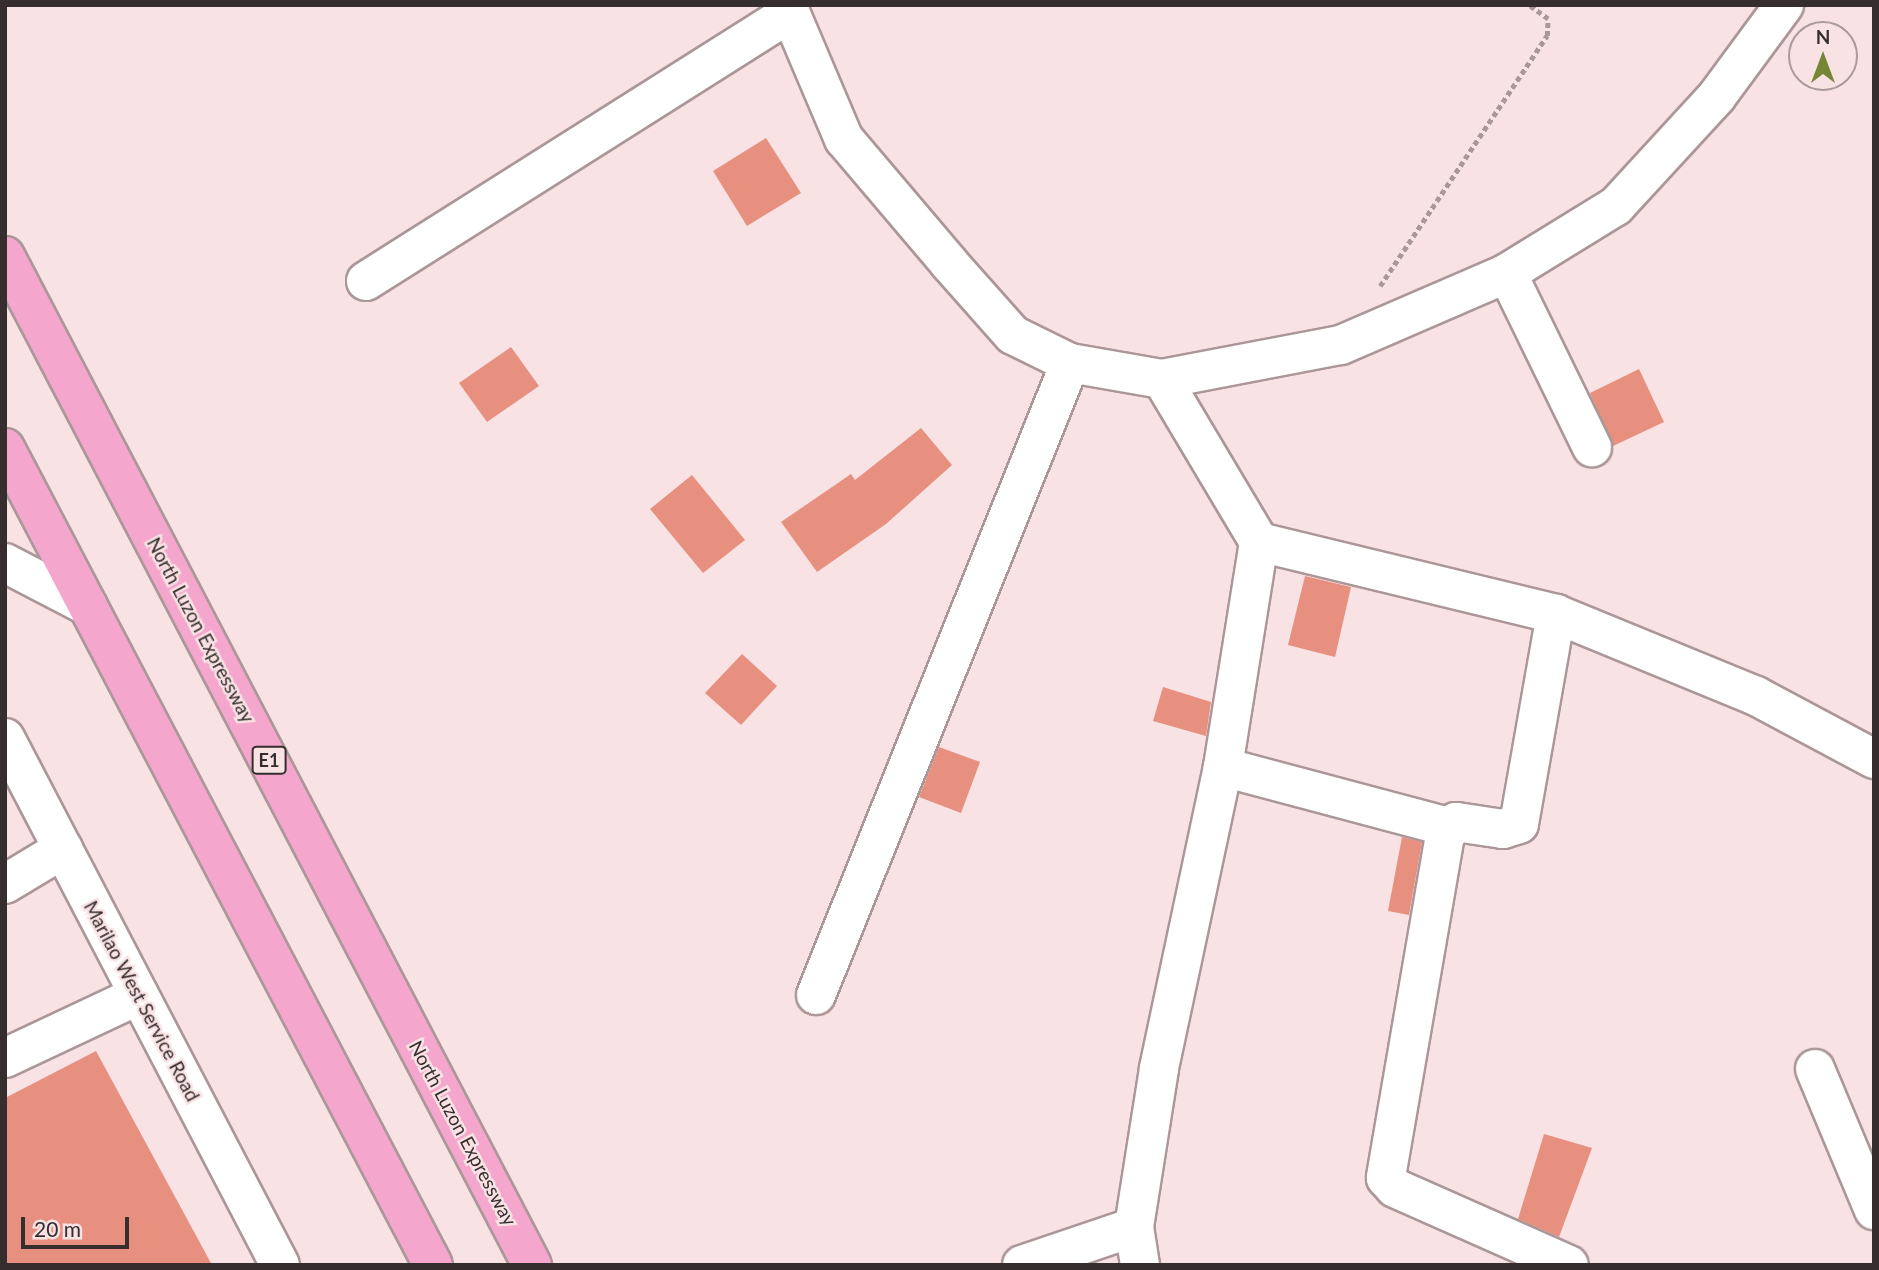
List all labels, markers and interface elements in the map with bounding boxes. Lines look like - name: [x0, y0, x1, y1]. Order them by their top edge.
- north arrow: [1788, 21, 1858, 91]
- text: N: [1816, 25, 1830, 48]
- street label: North Luzon Expressway: [142, 533, 260, 727]
- road number: E1: [252, 746, 286, 774]
- street label: Marilao West Service Road: [79, 897, 205, 1105]
- street label: North Luzon Expressway: [404, 1036, 522, 1230]
- scale bar: [24, 1204, 133, 1248]
- text: 20 m: [34, 1216, 81, 1241]

